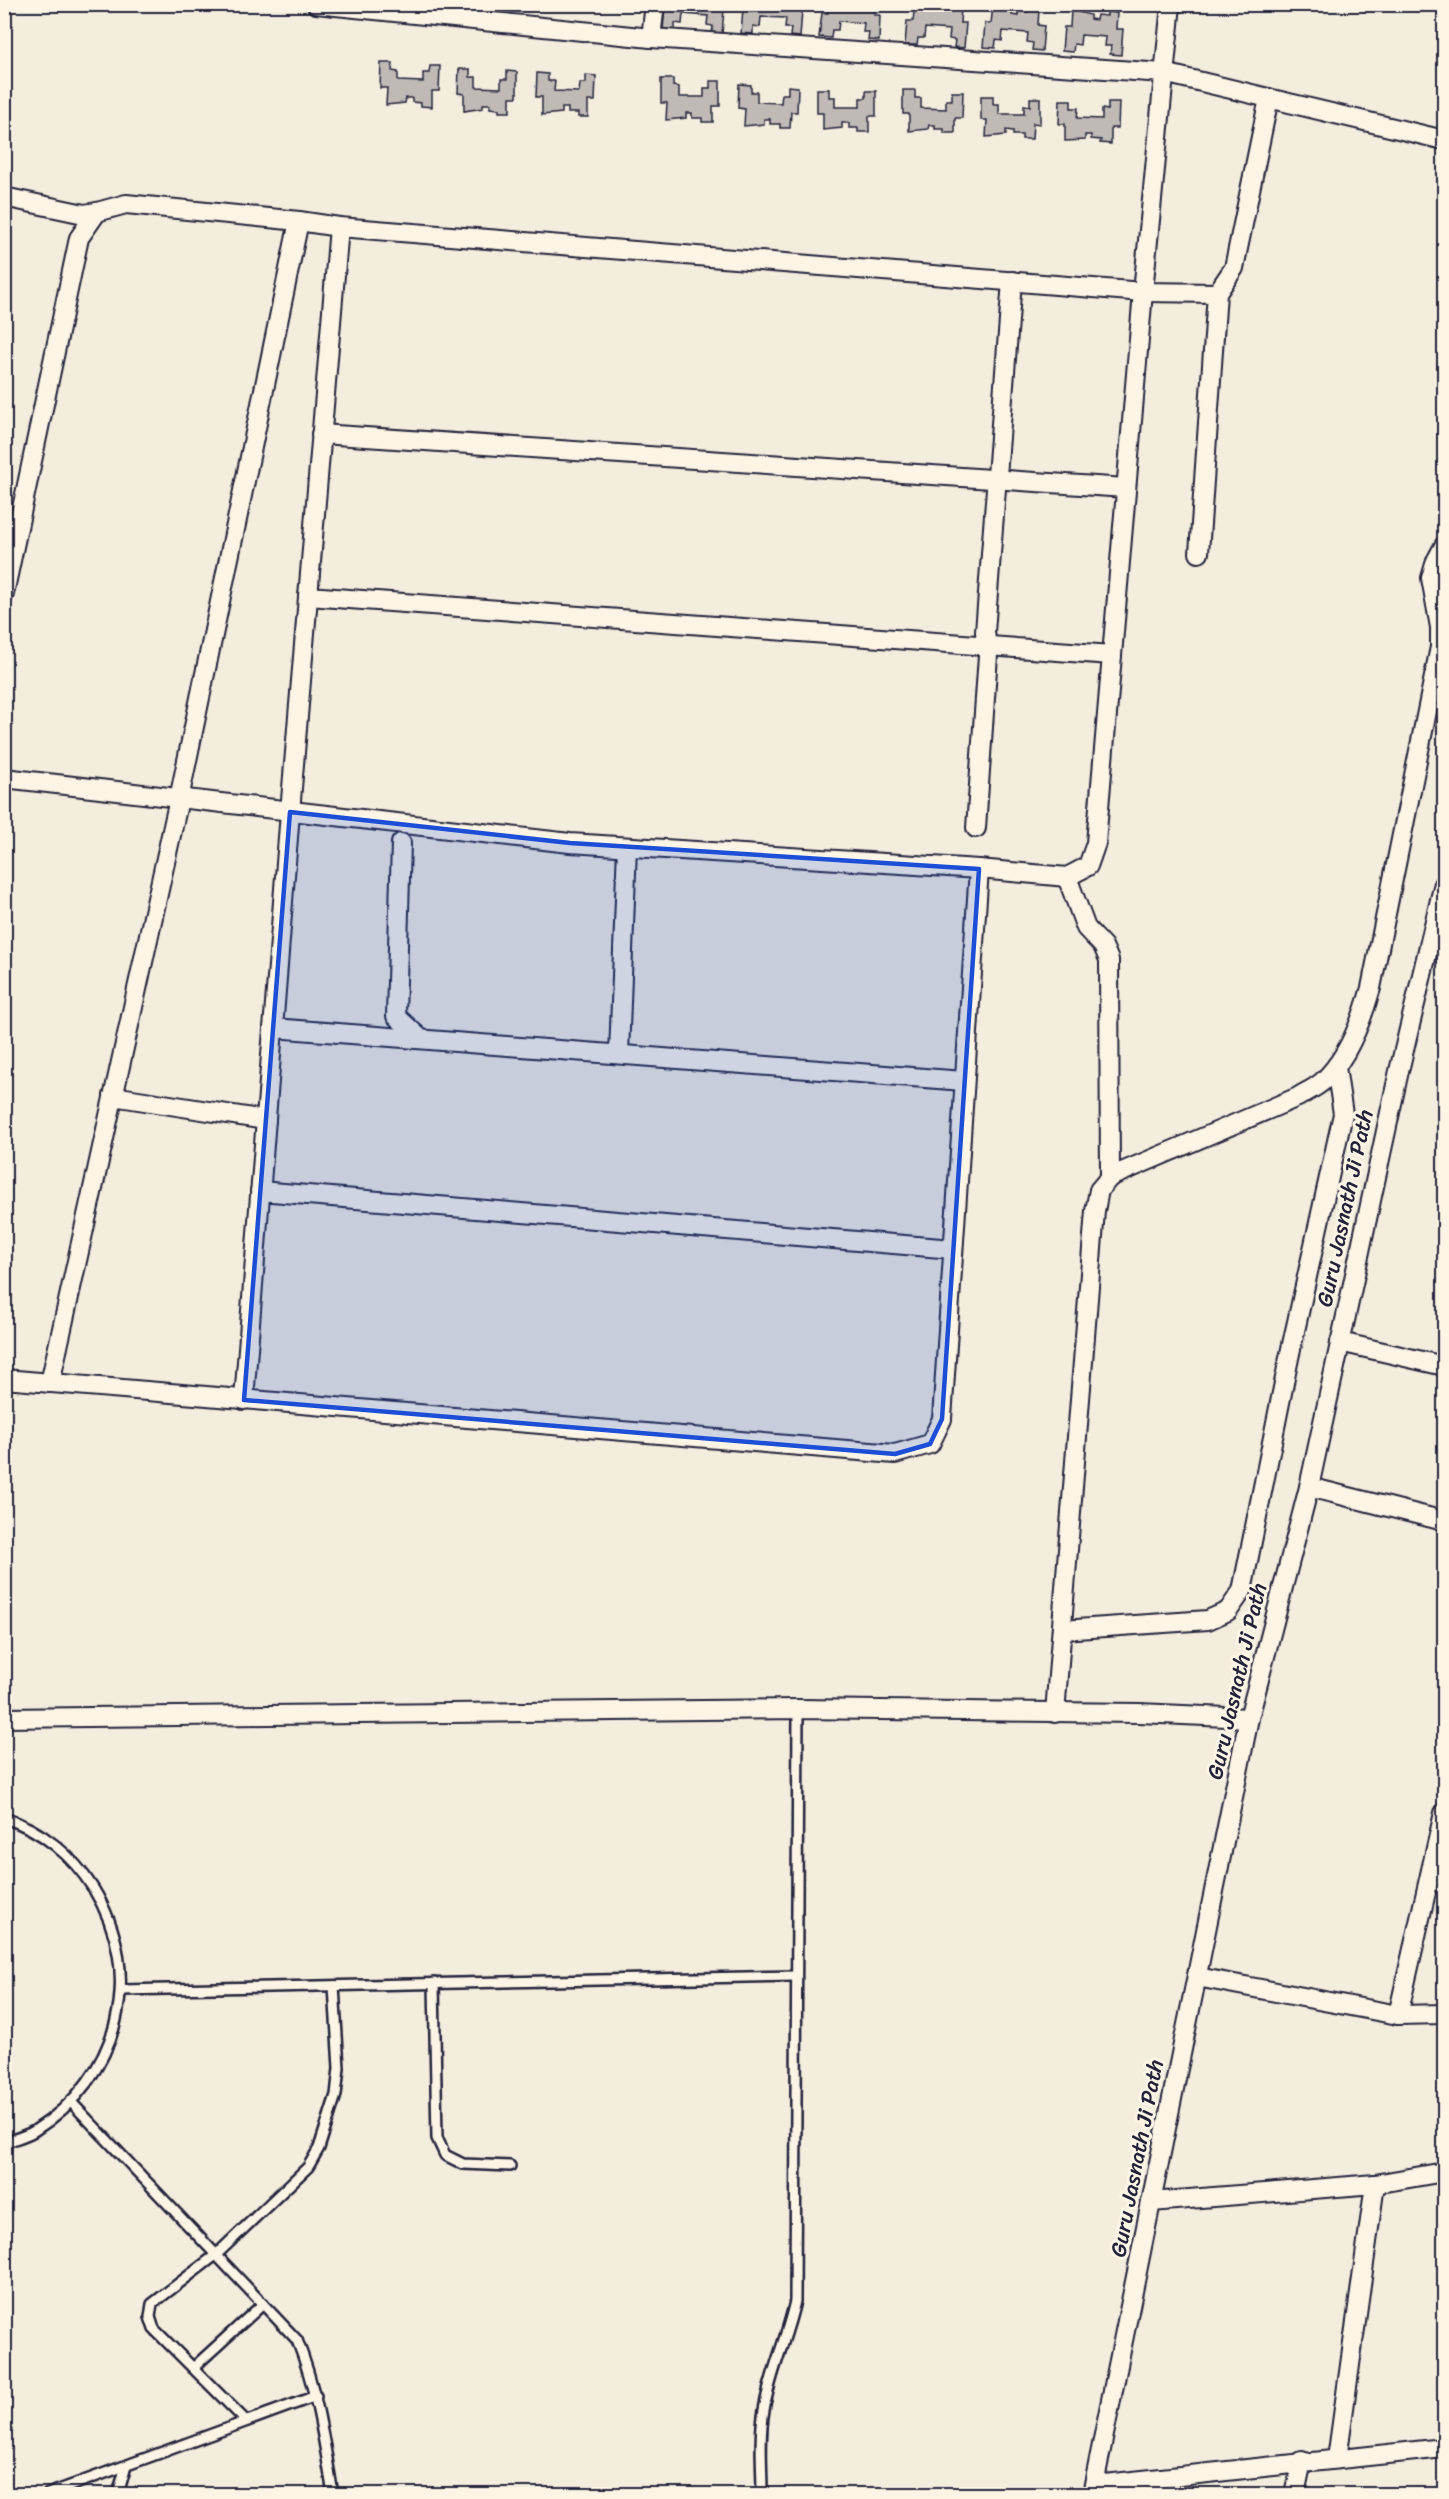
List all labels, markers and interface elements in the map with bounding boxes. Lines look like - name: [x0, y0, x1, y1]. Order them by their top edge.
- street label: Guru Jasnath Ji Path: [1305, 1106, 1384, 1310]
- street label: Guru Jasnath Ji Path: [1195, 1579, 1278, 1783]
- street label: Guru Jasnath Ji Path: [1098, 2056, 1175, 2260]

